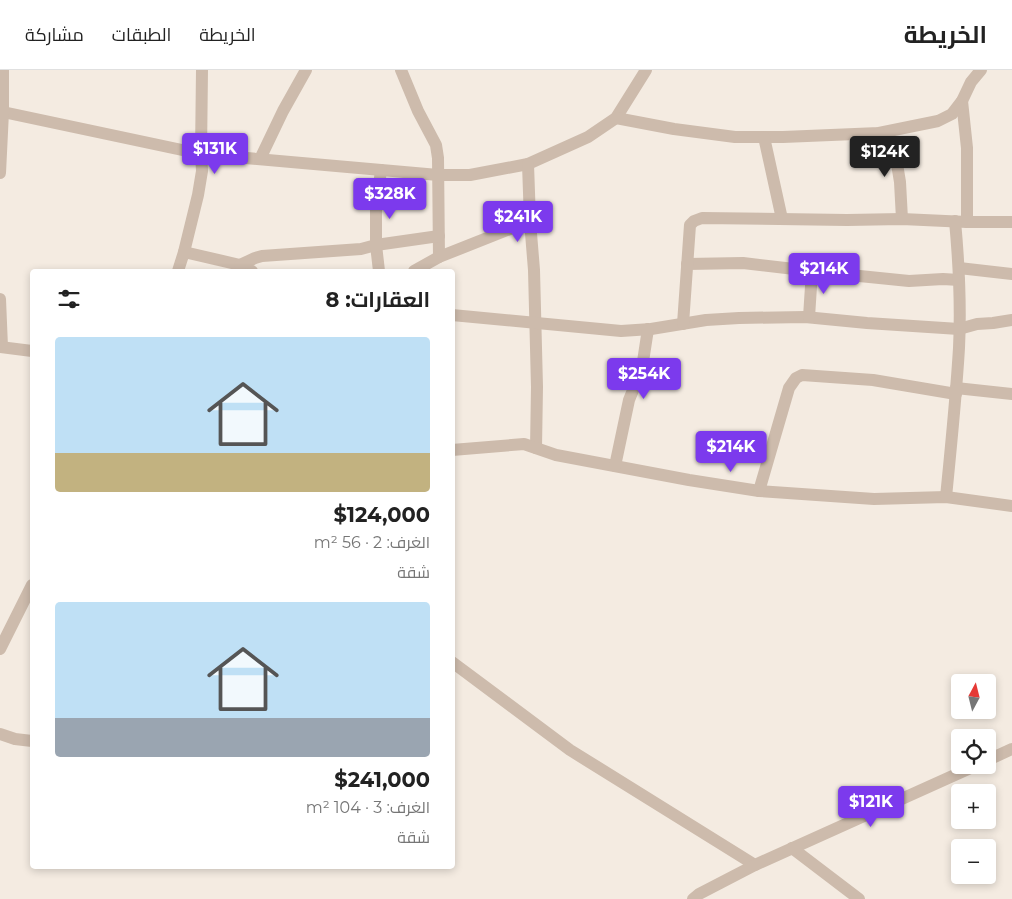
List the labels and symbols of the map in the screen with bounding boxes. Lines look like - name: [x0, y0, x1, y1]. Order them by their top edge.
- pin: $131K: [180, 132, 250, 175]
- pin: $124K: [850, 136, 920, 178]
- pin: $328K: [355, 178, 425, 220]
- pin: $241K: [483, 200, 553, 243]
- pin: $214K: [789, 252, 859, 295]
- pin: $254K: [609, 358, 679, 400]
- pin: $214K: [696, 430, 766, 473]
- north arrow: [951, 674, 996, 719]
- pin: $121K: [836, 786, 906, 828]

